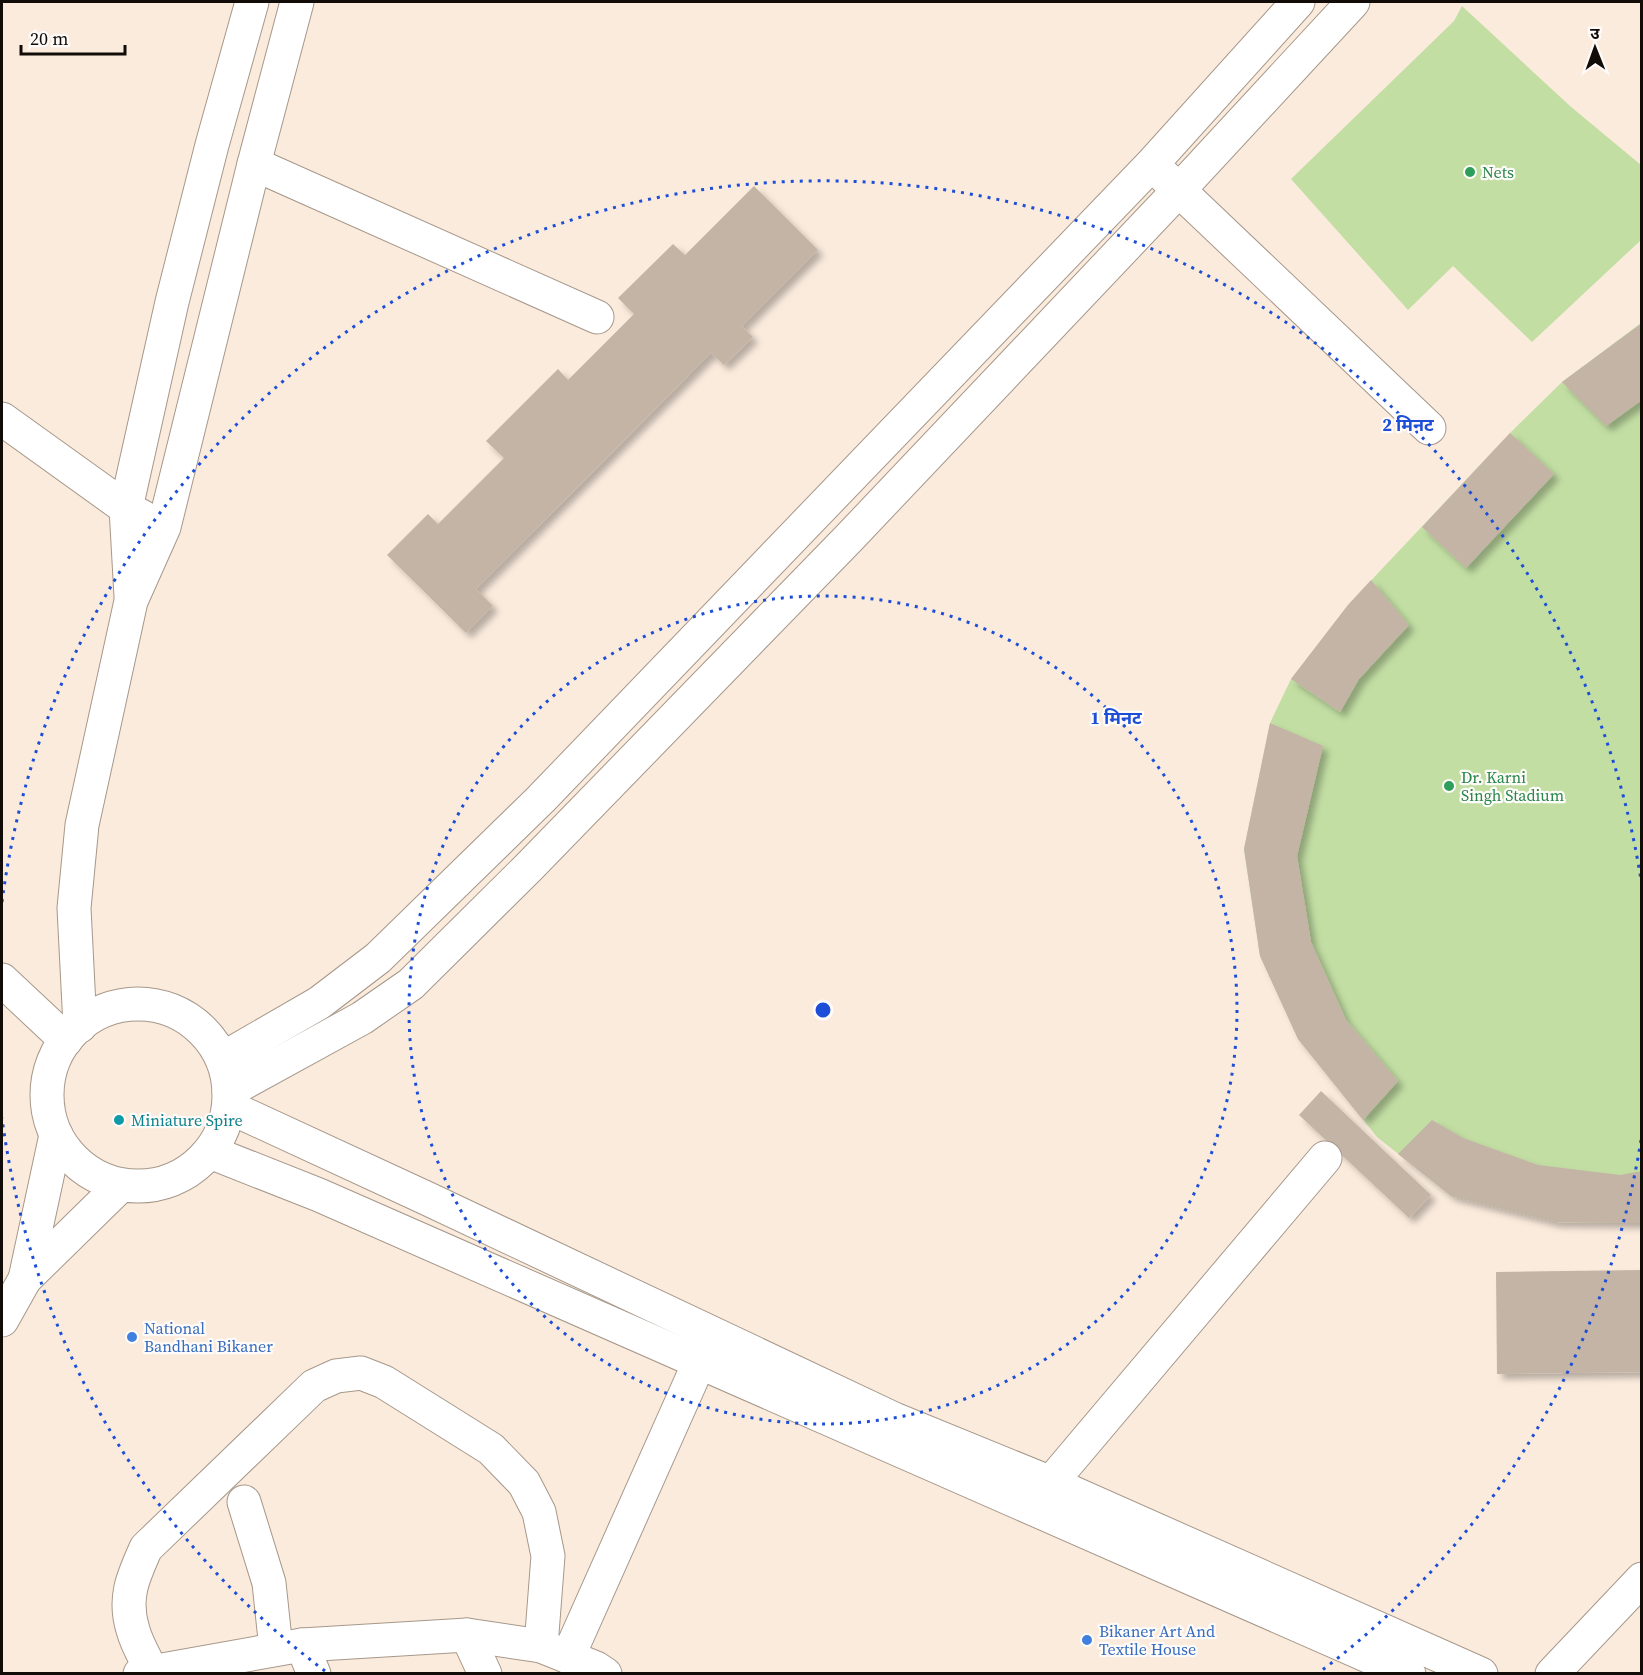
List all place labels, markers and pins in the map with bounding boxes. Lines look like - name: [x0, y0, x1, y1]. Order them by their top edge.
- place label: Nets: [1482, 161, 1514, 183]
- marker: Nets: [1463, 165, 1477, 179]
- place label: Dr. Karni Singh Stadium: [1461, 766, 1564, 806]
- marker: Dr. Karni Singh Stadium: [1442, 779, 1456, 793]
- centre of rings: [813, 1000, 833, 1020]
- place label: Miniature Spire: [131, 1109, 243, 1131]
- marker: Miniature Spire: [112, 1113, 126, 1127]
- place label: National Bandhani Bikaner: [144, 1317, 273, 1357]
- marker: National Bandhani Bikaner: [125, 1330, 139, 1344]
- place label: Bikaner Art And Textile House: [1099, 1620, 1215, 1660]
- marker: Bikaner Art And Textile House: [1080, 1633, 1094, 1647]

